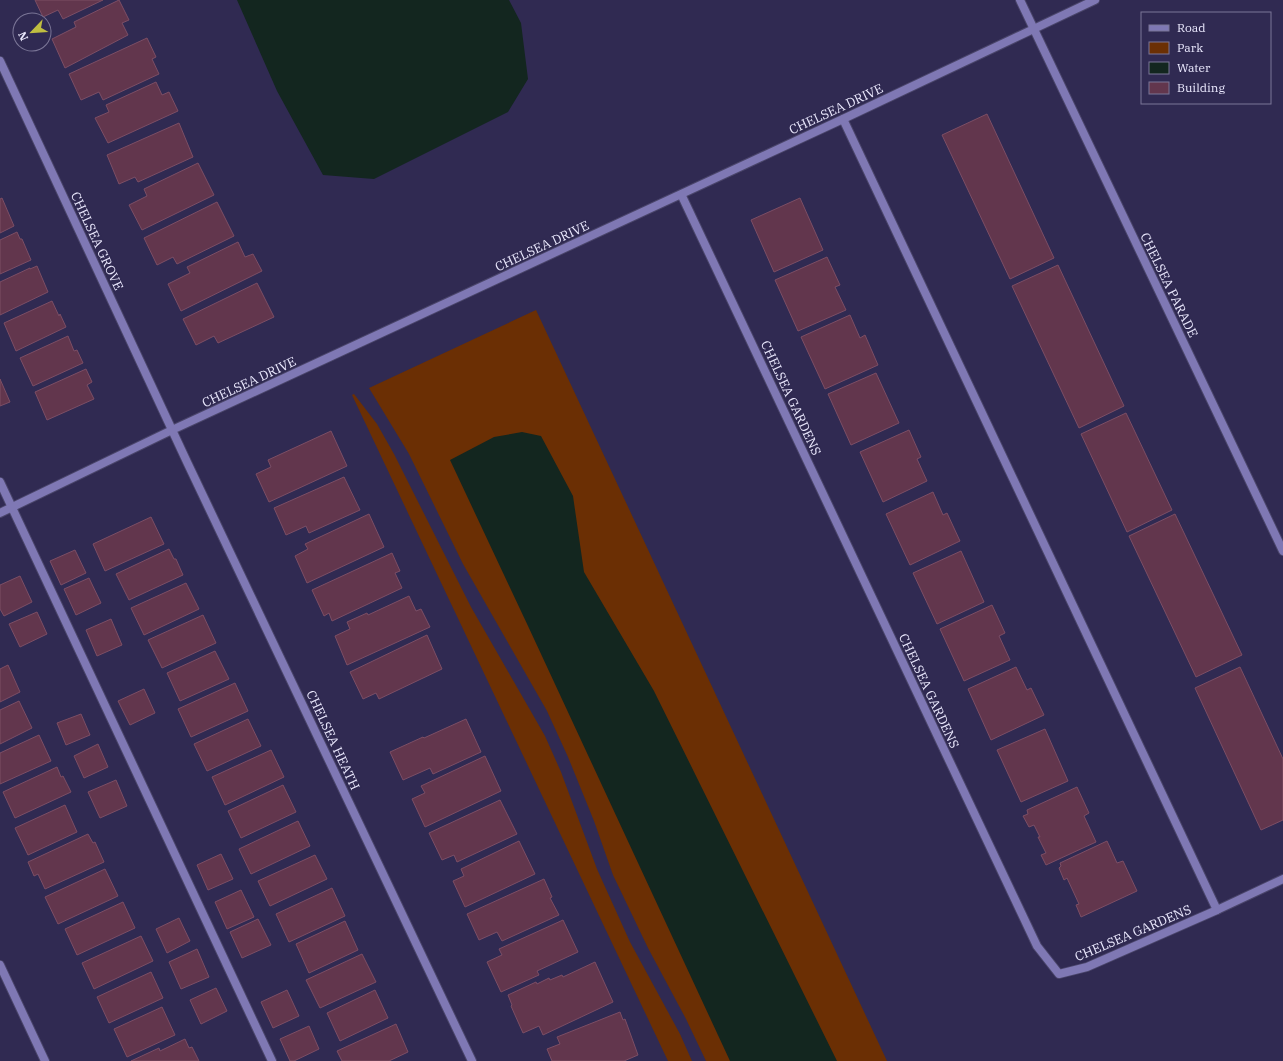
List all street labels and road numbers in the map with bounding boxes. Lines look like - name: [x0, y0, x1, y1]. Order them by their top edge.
- street label: CHELSEA DRIVE: [786, 80, 886, 138]
- street label: CHELSEA GROVE: [67, 189, 127, 293]
- street label: CHELSEA DRIVE: [492, 217, 592, 275]
- street label: CHELSEA PARADE: [1136, 230, 1202, 340]
- street label: CHELSEA GARDENS: [757, 338, 825, 458]
- street label: CHELSEA DRIVE: [199, 353, 299, 411]
- street label: CHELSEA GARDENS: [895, 631, 963, 751]
- street label: CHELSEA HEATH: [302, 687, 364, 793]
- street label: CHELSEA GARDENS: [1072, 901, 1194, 965]

